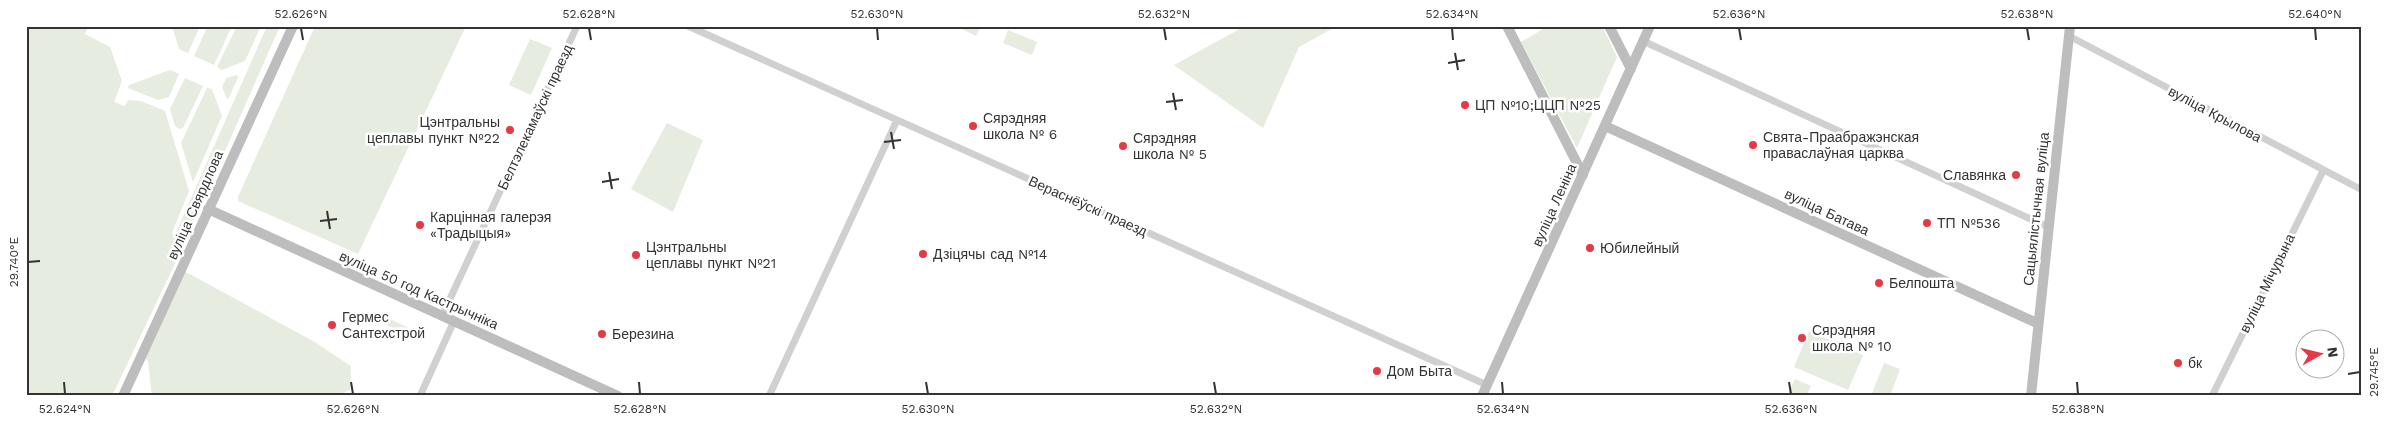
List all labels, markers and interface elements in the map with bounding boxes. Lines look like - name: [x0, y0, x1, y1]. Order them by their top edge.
- text: 52.626°N: [275, 7, 327, 21]
- text: 52.628°N: [562, 7, 616, 21]
- text: 52.630°N: [850, 7, 904, 21]
- text: 52.632°N: [1138, 7, 1190, 21]
- text: 52.634°N: [1426, 7, 1478, 21]
- text: 52.636°N: [1713, 7, 1765, 21]
- text: 52.638°N: [2000, 7, 2054, 21]
- text: 52.640°N: [2288, 7, 2342, 21]
- street label: Белтэлекамаўскі праезд: [494, 42, 576, 192]
- street label: вуліца Крылова: [2166, 83, 2264, 145]
- place label: ЦП №10;ЦЦП №25: [1475, 97, 1601, 113]
- marker: ЦП №10;ЦЦП №25: [1459, 99, 1471, 111]
- place label: Сярэдняя школа № 6: [983, 110, 1057, 142]
- place label: Цэнтральны цеплавы пункт №22: [367, 114, 500, 146]
- marker: Сярэдняя школа № 6: [967, 120, 979, 132]
- marker: Цэнтральны цеплавы пункт №22: [504, 124, 516, 136]
- place label: Свята-Праабражэнская праваслаўная царква: [1763, 129, 1919, 161]
- place label: Сярэдняя школа № 5: [1133, 130, 1207, 162]
- street label: Сацыялістычная вуліца: [2020, 131, 2052, 287]
- marker: Свята-Праабражэнская праваслаўная царква: [1747, 139, 1759, 151]
- marker: Сярэдняя школа № 5: [1117, 140, 1129, 152]
- street label: вуліца Свярдлова: [164, 148, 226, 262]
- street label: вуліца Леніна: [1529, 161, 1579, 249]
- place label: Славянка: [1943, 167, 2006, 183]
- marker: Славянка: [2010, 169, 2022, 181]
- street label: Вераснёўскі праезд: [1026, 173, 1150, 239]
- street label: вуліца Батава: [1782, 185, 1872, 239]
- place label: Карцінная галерэя «Традыцыя»: [430, 209, 551, 241]
- place label: ТП №536: [1937, 215, 2001, 231]
- marker: ТП №536: [1921, 217, 1933, 229]
- marker: Карцінная галерэя «Традыцыя»: [414, 219, 426, 231]
- street label: вуліца Мічурына: [2236, 231, 2298, 335]
- text: 29.740°E: [7, 237, 21, 287]
- place label: Цэнтральны цеплавы пункт №21: [646, 239, 776, 271]
- place label: Юбилейный: [1600, 240, 1679, 256]
- marker: Юбилейный: [1584, 242, 1596, 254]
- place label: Дзіцячы сад №14: [933, 246, 1047, 262]
- street label: вуліца 50 год Кастрычніка: [337, 248, 501, 332]
- marker: Дзіцячы сад №14: [917, 248, 929, 260]
- marker: Цэнтральны цеплавы пункт №21: [630, 249, 642, 261]
- place label: Белпошта: [1889, 275, 1955, 291]
- marker: Белпошта: [1873, 277, 1885, 289]
- place label: Гермес Сантехстрой: [342, 309, 425, 341]
- marker: Гермес Сантехстрой: [326, 319, 338, 331]
- place label: Сярэдняя школа № 10: [1812, 322, 1892, 354]
- place label: Березина: [612, 326, 674, 342]
- marker: Березина: [596, 328, 608, 340]
- north arrow: [2296, 330, 2346, 380]
- marker: Сярэдняя школа № 10: [1796, 332, 1808, 344]
- text: N: [2324, 346, 2342, 358]
- text: 29.745°E: [2367, 347, 2381, 397]
- place label: бк: [2188, 355, 2203, 371]
- marker: бк: [2172, 357, 2184, 369]
- place label: Дом Быта: [1387, 363, 1452, 379]
- marker: Дом Быта: [1371, 365, 1383, 377]
- text: 52.624°N: [39, 402, 91, 416]
- text: 52.626°N: [327, 402, 379, 416]
- text: 52.628°N: [613, 402, 667, 416]
- text: 52.630°N: [901, 402, 955, 416]
- text: 52.632°N: [1190, 402, 1242, 416]
- text: 52.634°N: [1477, 402, 1529, 416]
- text: 52.636°N: [1765, 402, 1817, 416]
- text: 52.638°N: [2051, 402, 2105, 416]

